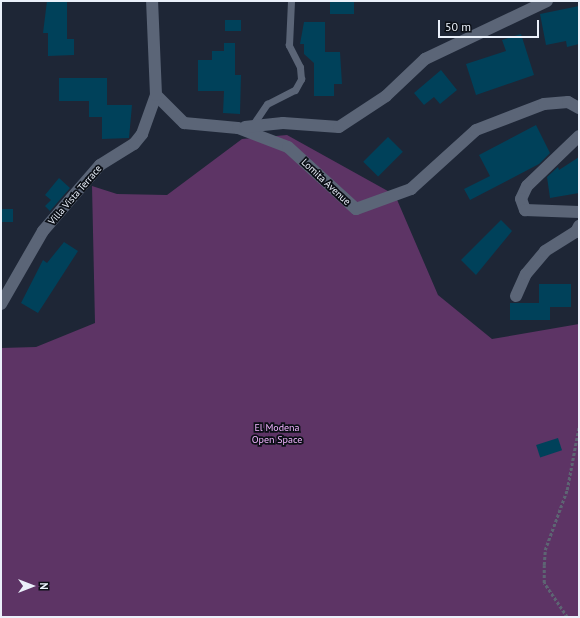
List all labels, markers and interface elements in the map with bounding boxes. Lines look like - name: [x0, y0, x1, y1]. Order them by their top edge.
- scale bar: [440, 12, 541, 38]
- text: 50 m: [445, 19, 471, 34]
- street label: Lomita Avenue: [299, 156, 353, 208]
- street label: Villa Vista Terrace: [46, 162, 104, 228]
- park label: El Modena Open Space: [252, 421, 302, 444]
- north arrow: [12, 566, 52, 606]
- text: N: [37, 582, 51, 590]

